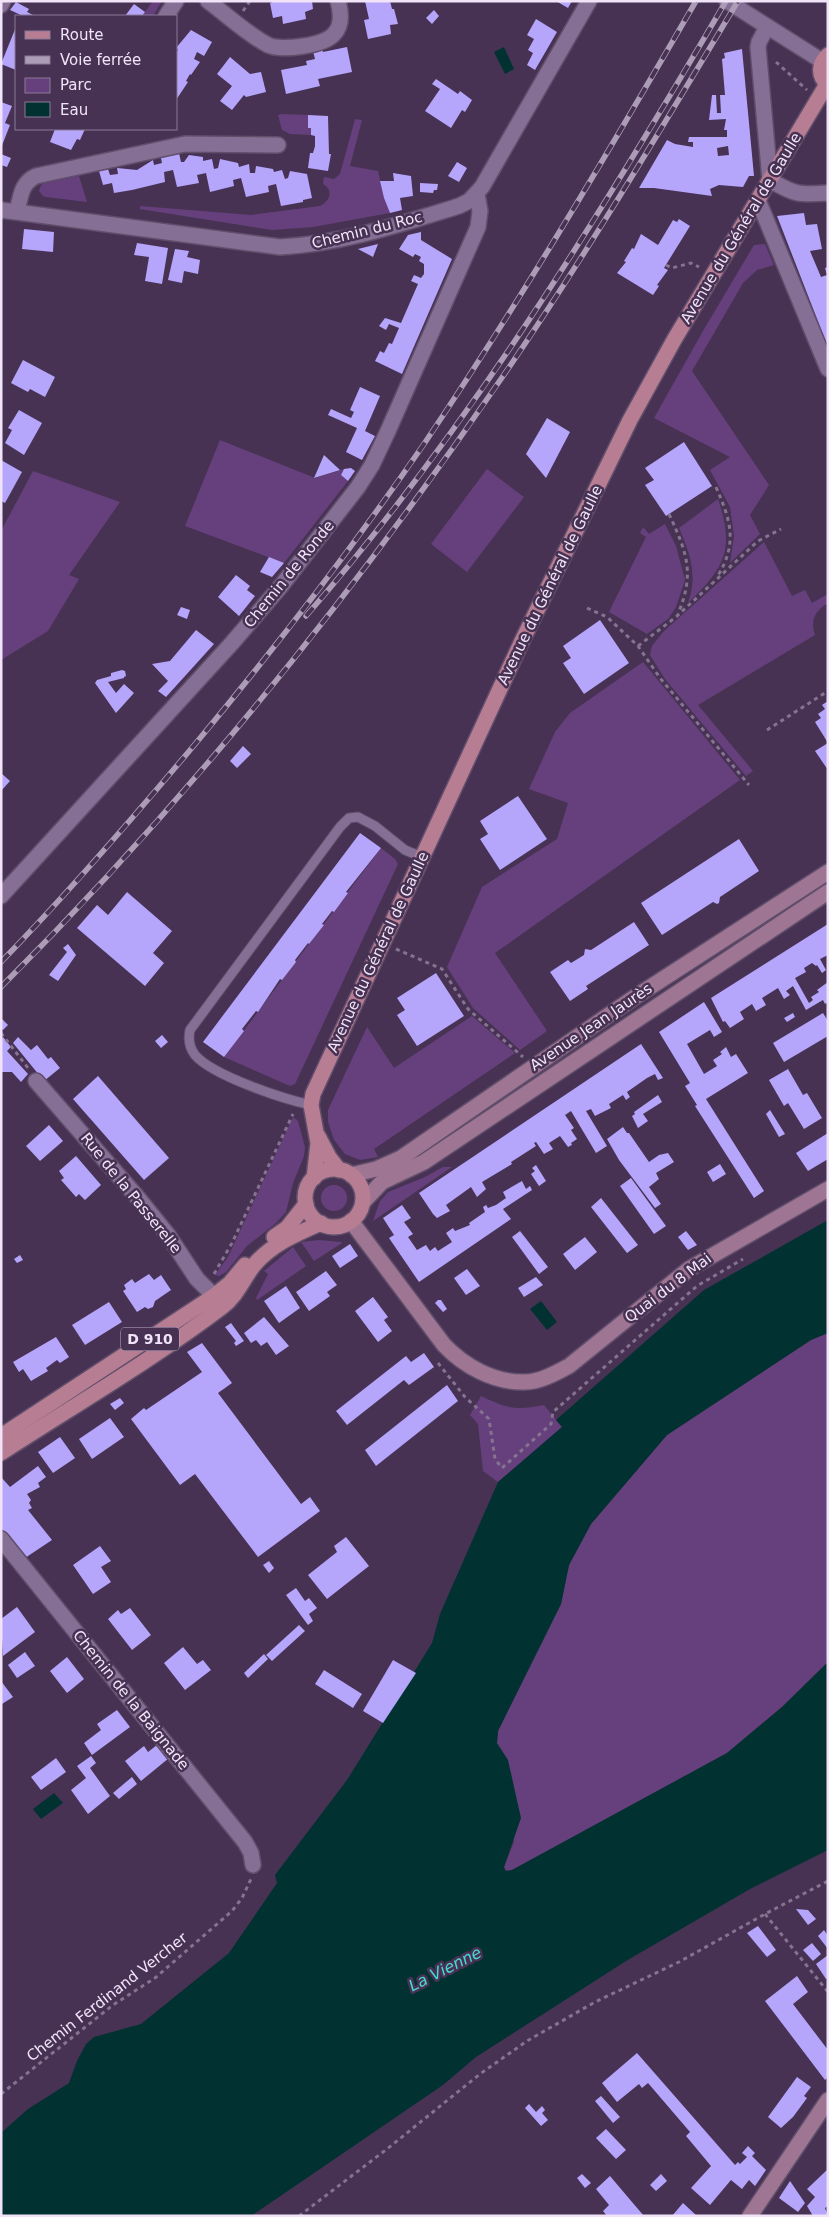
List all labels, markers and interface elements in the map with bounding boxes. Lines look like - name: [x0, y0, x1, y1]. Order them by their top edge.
- legend: [15, 15, 178, 130]
- text: Route: [60, 26, 104, 44]
- text: Voie ferrée: [60, 51, 141, 69]
- text: Parc: [60, 76, 92, 94]
- text: Eau: [60, 101, 88, 119]
- street label: Avenue du Général de Gaulle: [677, 129, 805, 327]
- street label: Chemin du Roc: [310, 208, 424, 252]
- street label: Avenue du Général de Gaulle: [494, 482, 606, 688]
- street label: Chemin de Ronde: [240, 517, 338, 631]
- street label: Avenue du Général de Gaulle: [323, 849, 433, 1055]
- street label: Avenue Jean Jaurès: [526, 979, 656, 1075]
- street label: Rue de la Passerelle: [77, 1129, 185, 1257]
- street label: Quai du 8 Mai: [621, 1250, 715, 1326]
- road number: D 910: [121, 1328, 179, 1350]
- street label: Chemin de la Baignade: [69, 1627, 193, 1773]
- street label: Chemin Ferdinand Vercher: [23, 1928, 191, 2065]
- water label: La Vienne: [405, 1942, 485, 1995]

